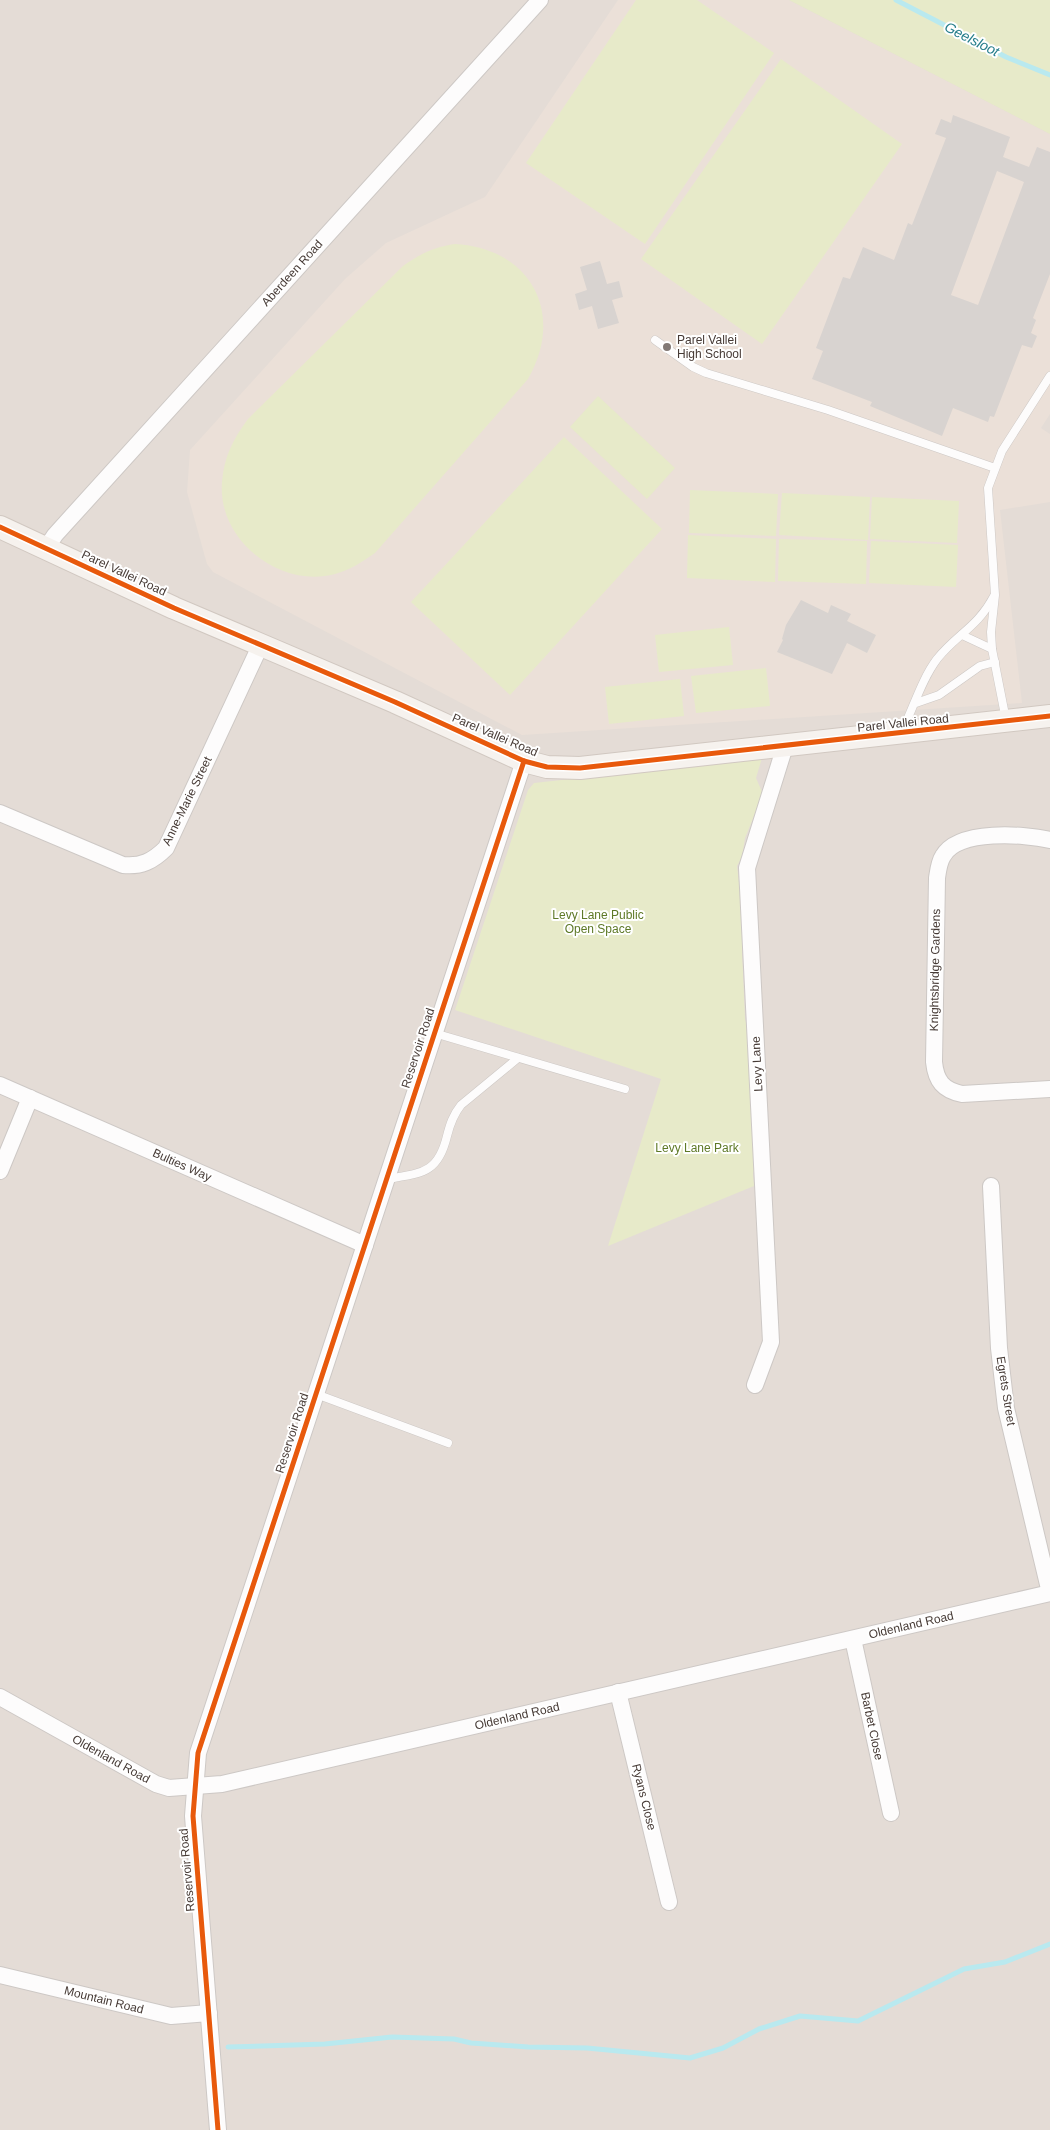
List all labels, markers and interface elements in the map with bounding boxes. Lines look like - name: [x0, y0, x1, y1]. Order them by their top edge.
- water label: Geelsloot: [942, 18, 1003, 60]
- street label: Aberdeen Road: [259, 237, 325, 309]
- place label: Parel Vallei High School: [677, 333, 742, 361]
- marker: Parel Vallei High School: [661, 341, 673, 353]
- street label: Parel Vallei Road: [79, 547, 169, 599]
- street label: Parel Vallei Road: [450, 711, 540, 759]
- street label: Parel Vallei Road: [857, 711, 949, 735]
- street label: Anne-Marie Street: [159, 754, 215, 848]
- park label: Levy Lane Public Open Space: [552, 908, 644, 936]
- street label: Knightsbridge Gardens: [927, 909, 943, 1031]
- street label: Reservoir Road: [398, 1006, 438, 1090]
- street label: Levy Lane: [749, 1036, 765, 1092]
- park label: Levy Lane Park: [655, 1141, 740, 1155]
- street label: Bulties Way: [150, 1146, 214, 1184]
- street label: Egrets Street: [994, 1355, 1018, 1427]
- street label: Reservoir Road: [272, 1391, 312, 1475]
- street label: Oldenland Road: [867, 1608, 955, 1642]
- street label: Barbet Close: [858, 1691, 886, 1762]
- street label: Oldenland Road: [473, 1699, 561, 1733]
- street label: Oldenland Road: [70, 1732, 152, 1786]
- street label: Ryans Close: [629, 1762, 659, 1832]
- street label: Reservoir Road: [176, 1828, 198, 1912]
- street label: Mountain Road: [63, 1983, 145, 2017]

